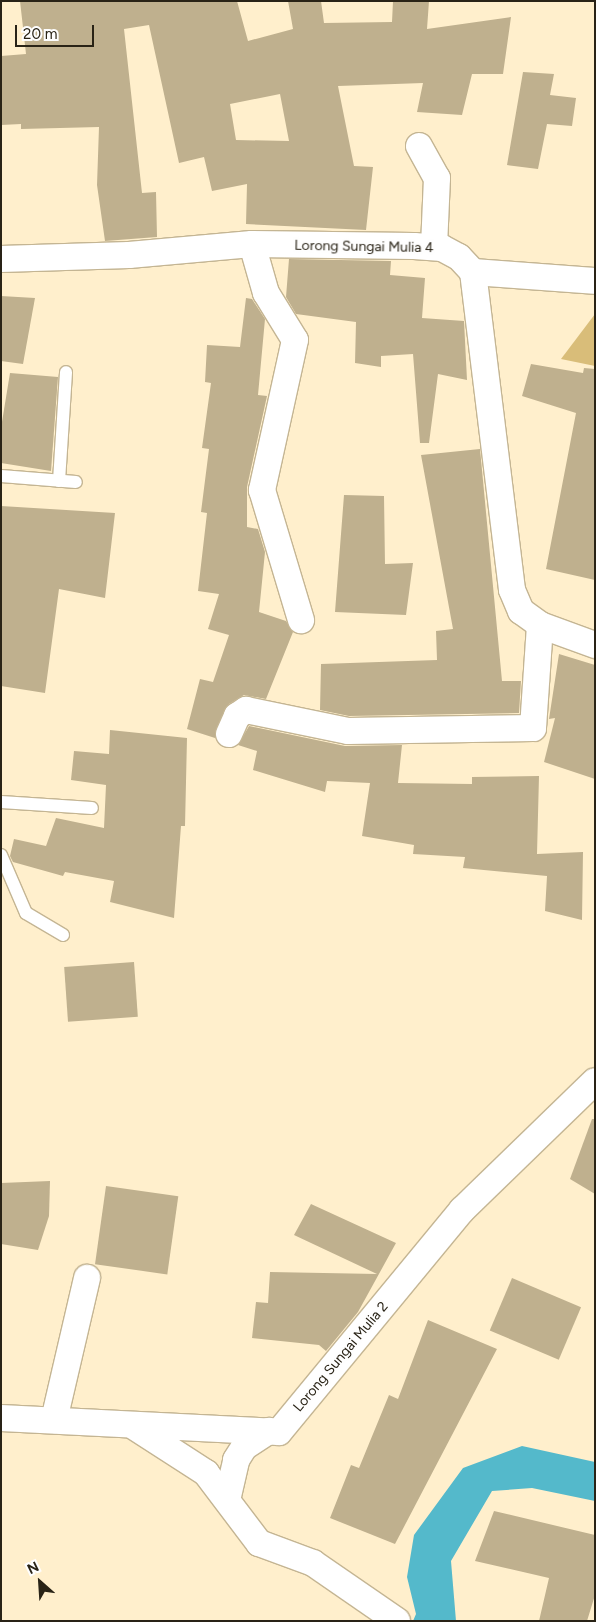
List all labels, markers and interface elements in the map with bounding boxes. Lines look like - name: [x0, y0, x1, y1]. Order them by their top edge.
- scale bar: [18, 15, 96, 47]
- text: 20 m: [23, 25, 57, 43]
- street label: Lorong Sungai Mulia 4: [294, 237, 434, 257]
- street label: Lorong Sungai Mulia 2: [290, 1299, 392, 1415]
- north arrow: [15, 1557, 65, 1607]
- text: N: [25, 1558, 42, 1578]

